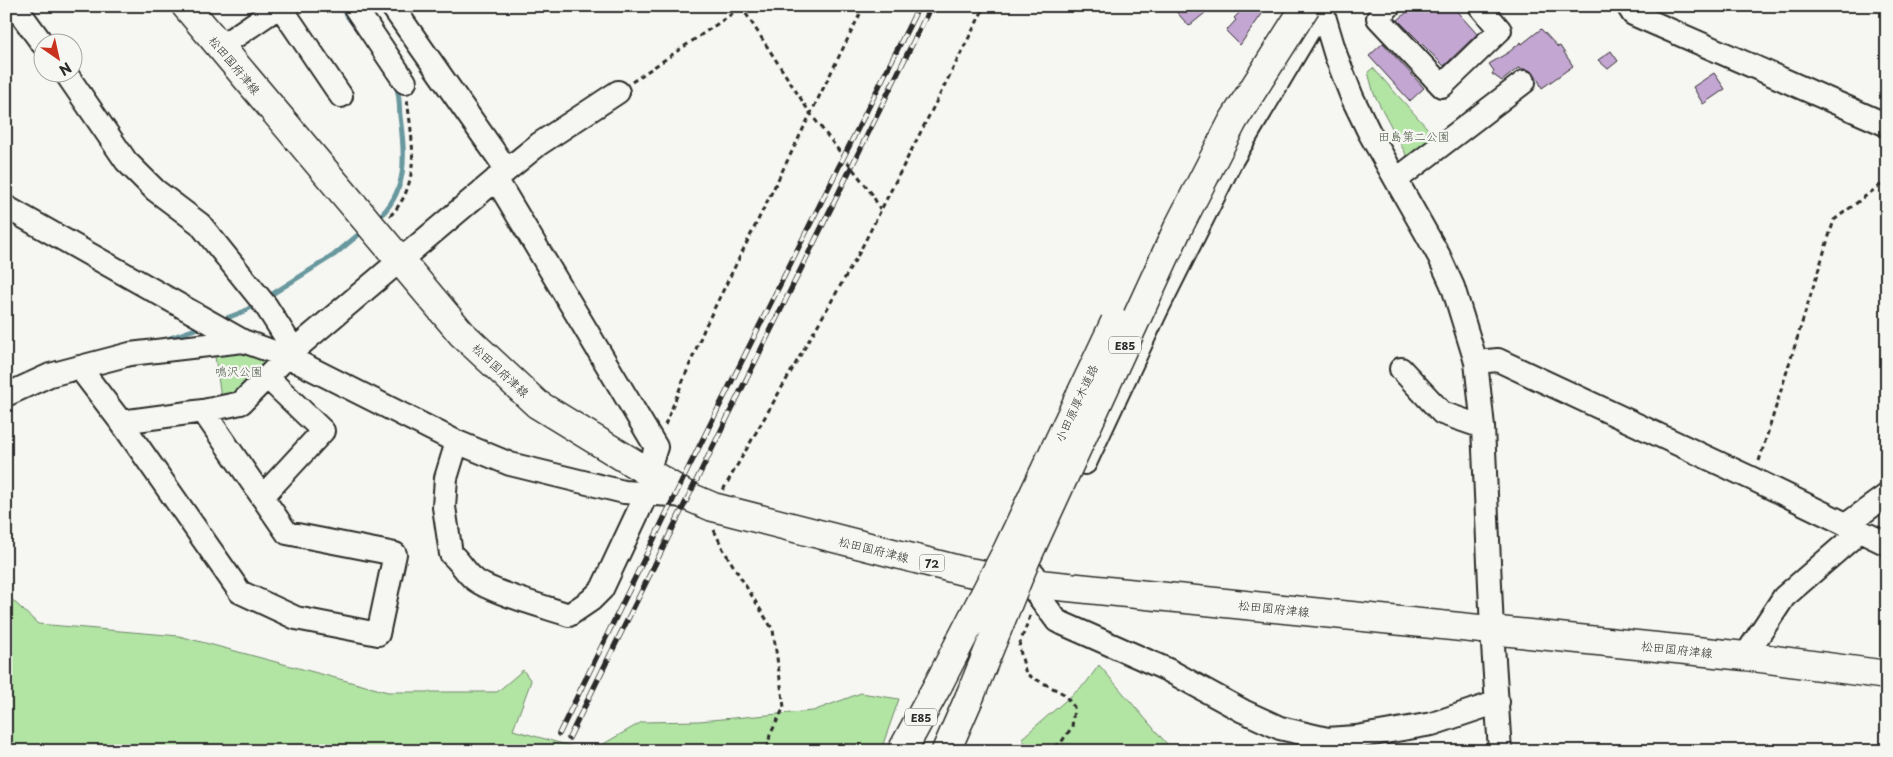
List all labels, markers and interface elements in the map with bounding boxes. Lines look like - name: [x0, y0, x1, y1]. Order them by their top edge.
- north arrow: [32, 32, 82, 82]
- street label: 松田国府津線: [205, 32, 265, 98]
- text: N: [55, 57, 76, 81]
- park label: 田島第二公園: [1378, 127, 1450, 145]
- road number: E85: [1109, 336, 1141, 354]
- street label: 松田国府津線: [469, 339, 533, 401]
- street label: 小田原厚木道路: [1050, 361, 1102, 445]
- park label: 鳴沢公園: [215, 362, 263, 380]
- street label: 松田国府津線: [837, 532, 911, 566]
- road number: 72: [920, 554, 944, 572]
- street label: 松田国府津線: [1237, 595, 1311, 621]
- street label: 松田国府津線: [1640, 636, 1714, 662]
- road number: E85: [905, 709, 937, 726]

